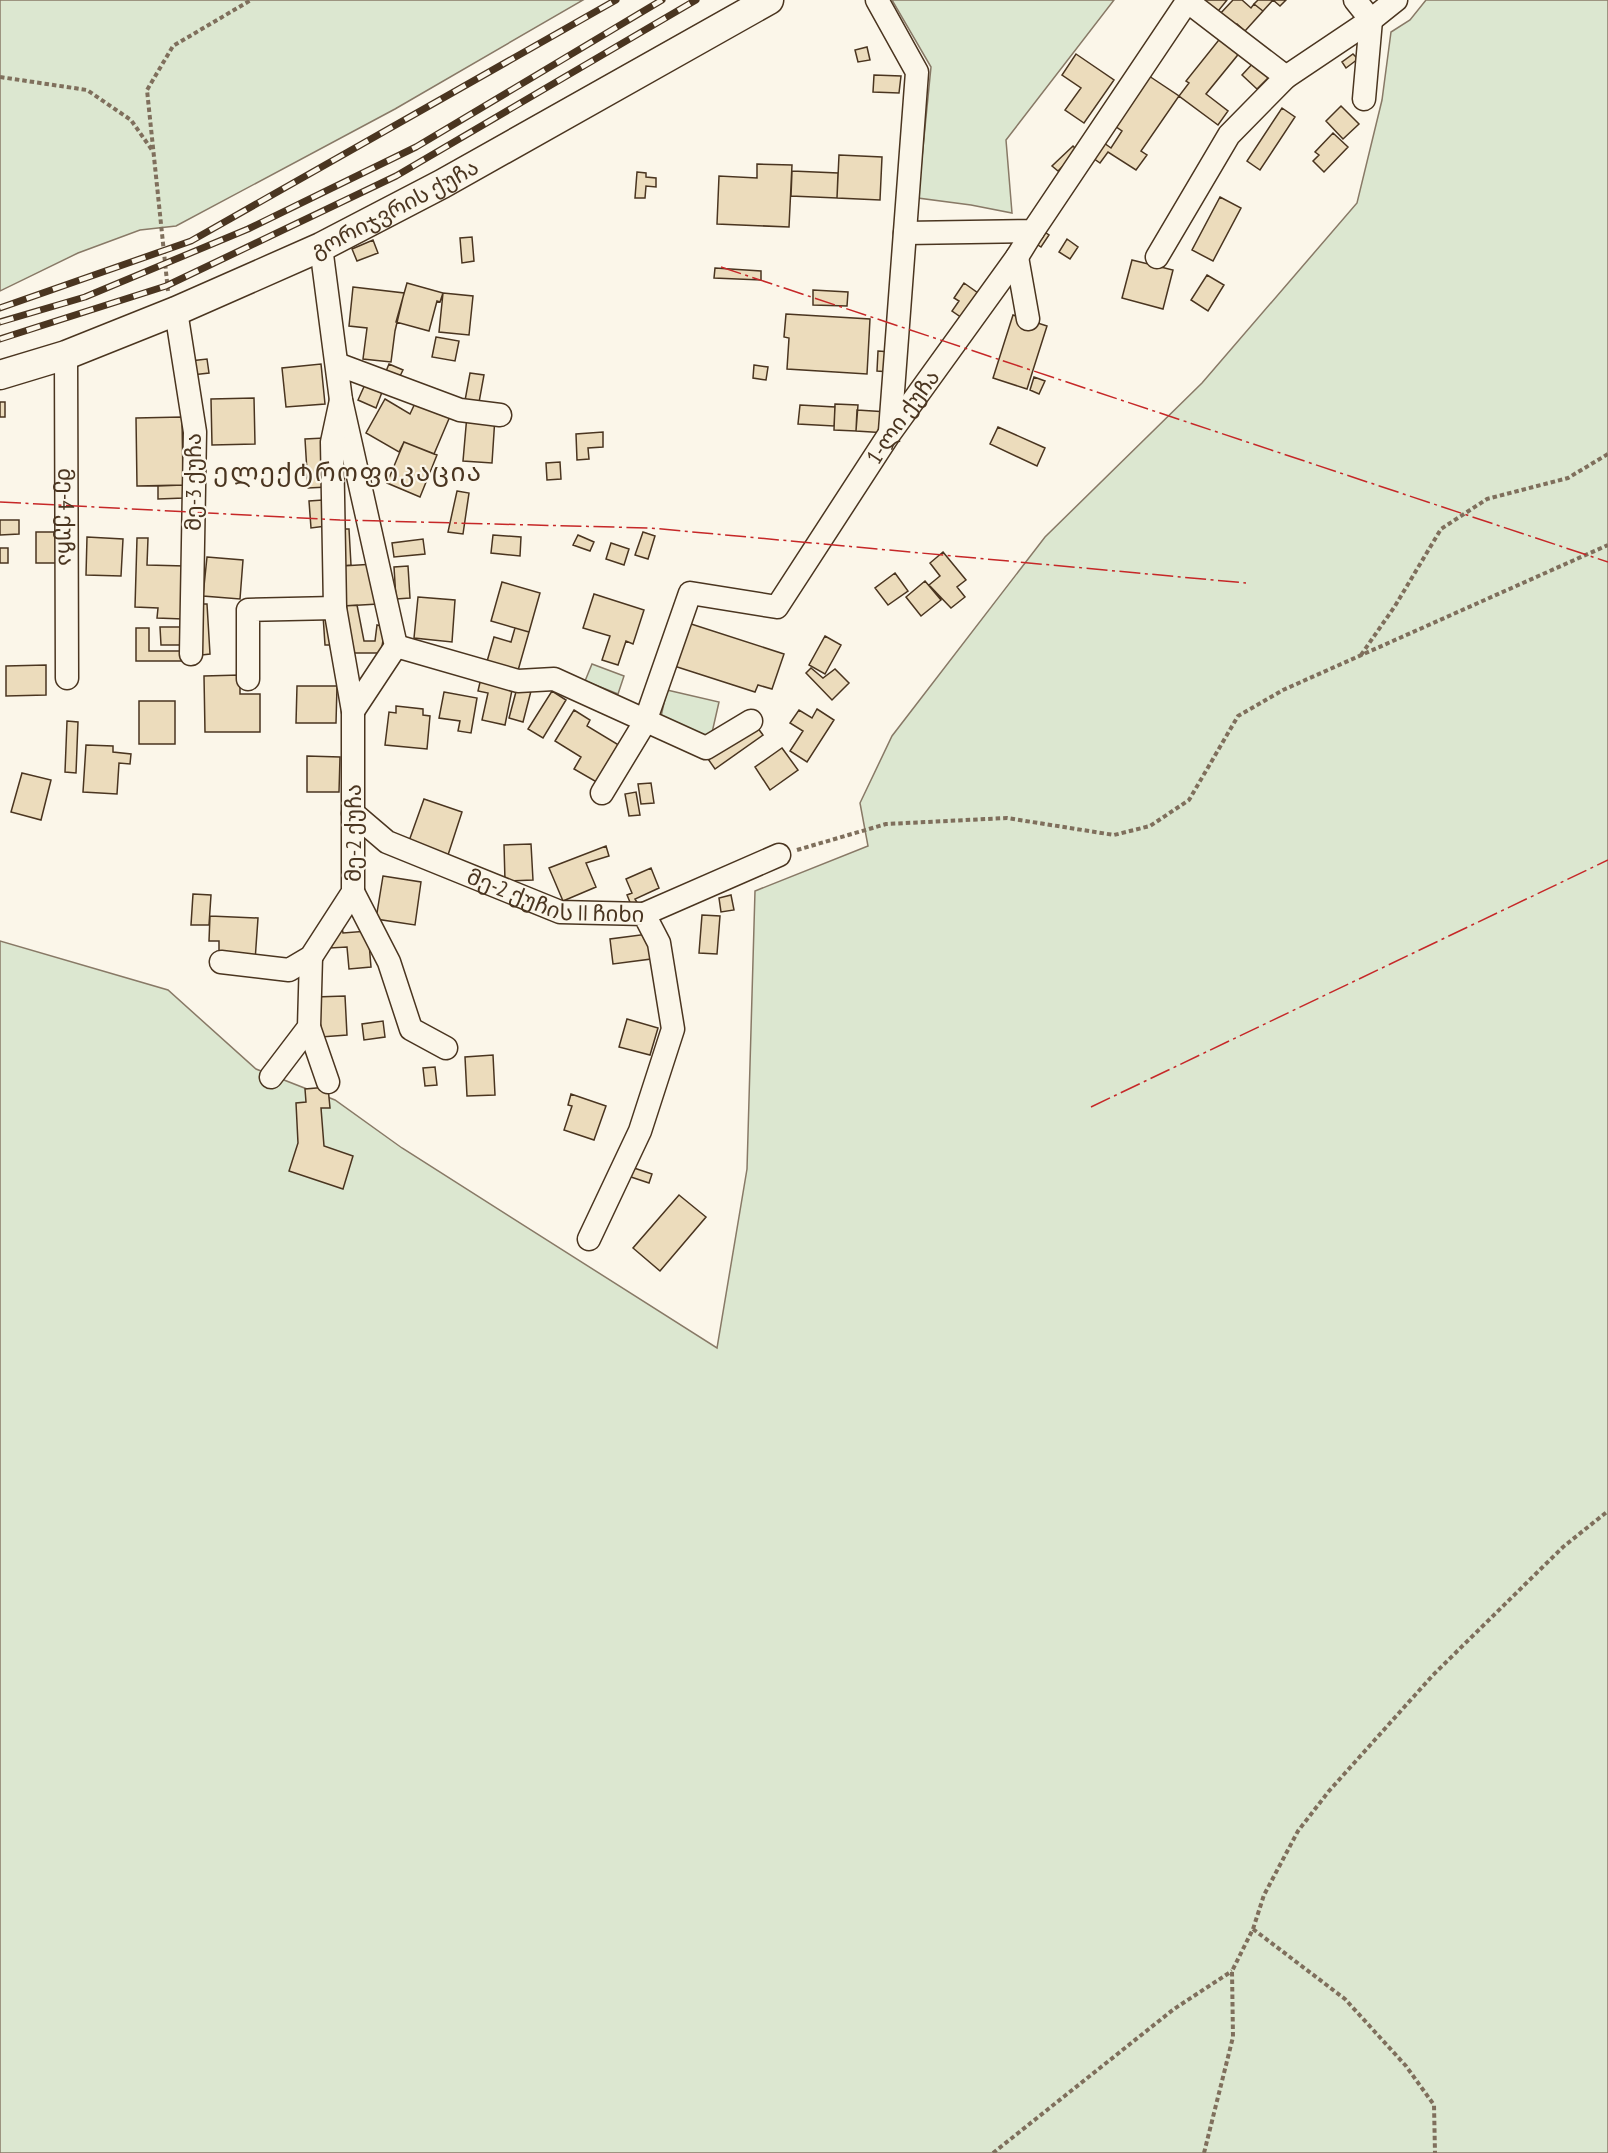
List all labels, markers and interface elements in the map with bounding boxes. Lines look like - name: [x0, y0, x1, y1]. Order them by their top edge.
- street label: გორიჯვრის ქუჩა: [307, 152, 483, 264]
- street label: 1-ლი ქუჩა: [860, 364, 945, 469]
- street label: მე-3 ქუჩა: [179, 433, 207, 531]
- district label: ელექტროფიკაცია: [213, 455, 483, 488]
- street label: მე-4 ქუჩა: [52, 468, 81, 566]
- street label: მე-2 ქუჩა: [339, 784, 367, 882]
- street label: მე-2 ქუჩის II ჩიხი: [463, 862, 645, 928]

